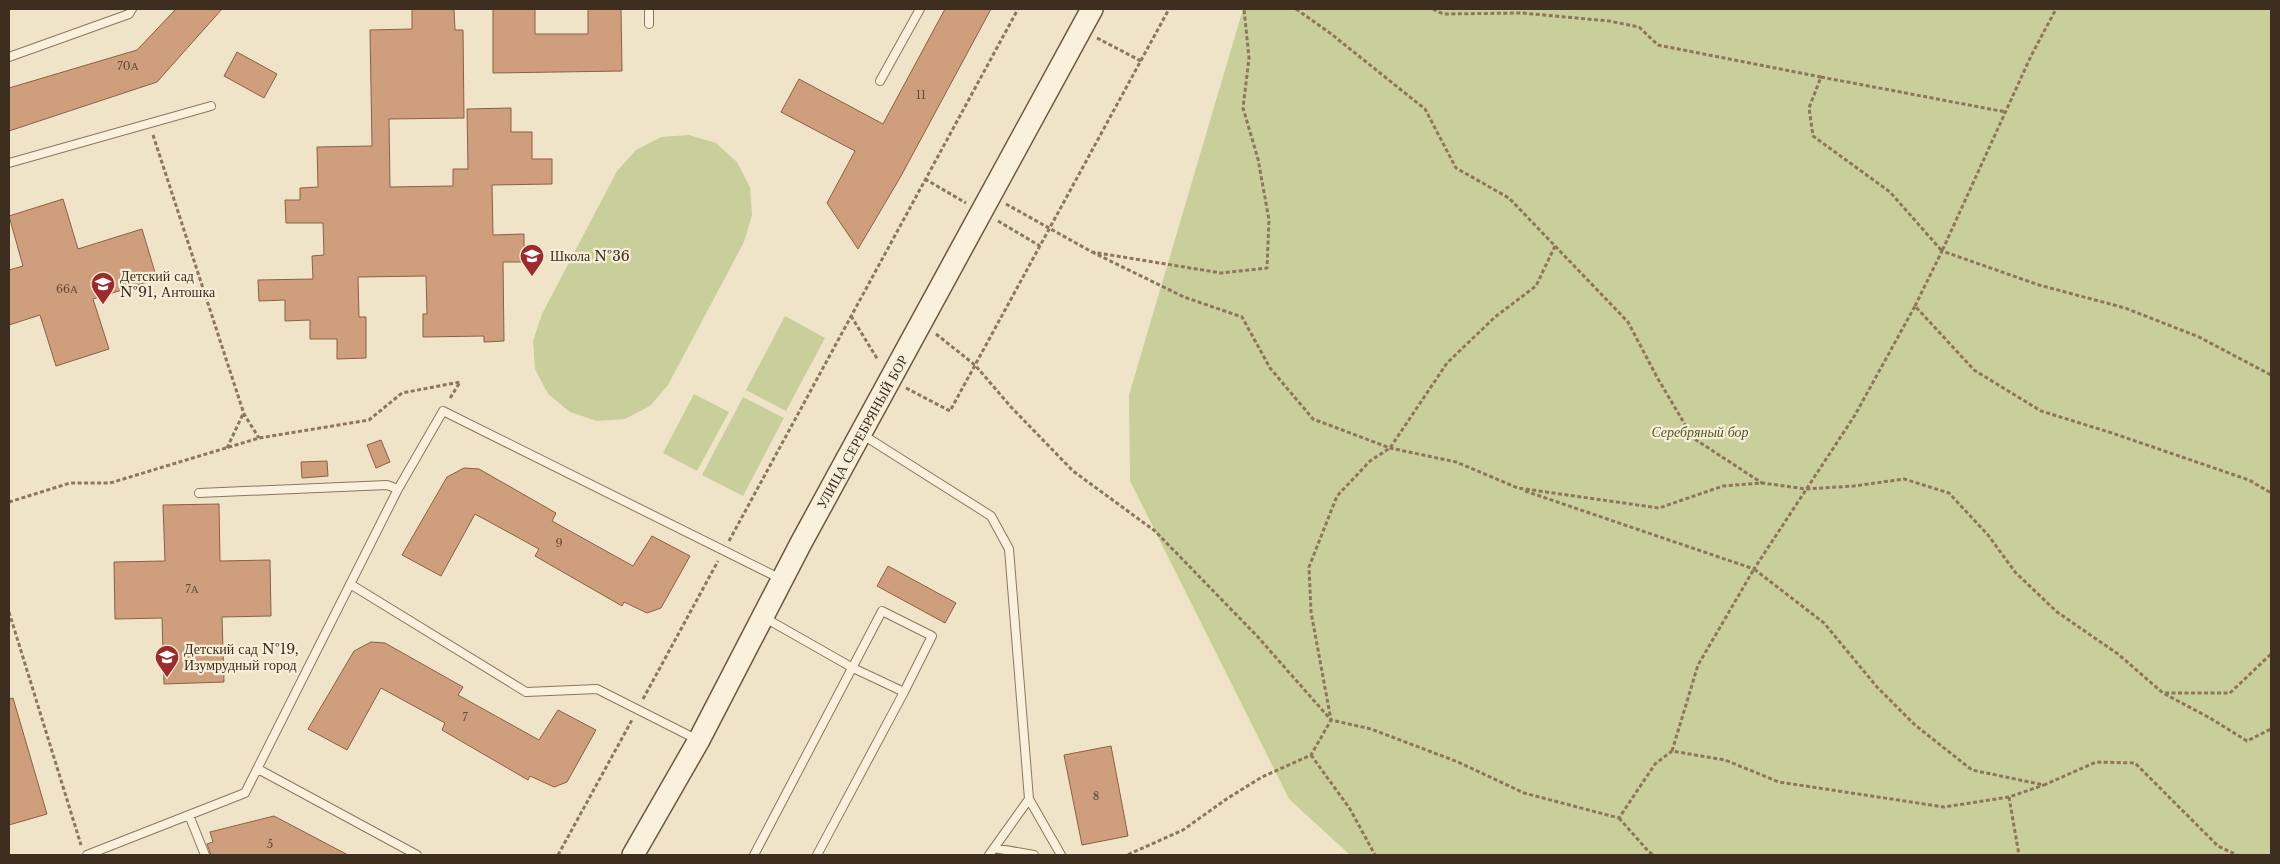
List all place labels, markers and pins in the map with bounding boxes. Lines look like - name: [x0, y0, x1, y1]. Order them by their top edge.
- school or university icon: Школа №36: [519, 243, 545, 277]
- place label: Школа №36: [550, 247, 630, 265]
- place label: Детский сад №91, Антошка: [120, 267, 216, 301]
- school or university icon: Детский сад №91, Антошка: [90, 271, 116, 305]
- place label: Детский сад №19, Изумрудный город: [184, 640, 299, 674]
- school or university icon: Детский сад №19, Изумрудный город: [154, 644, 180, 678]

